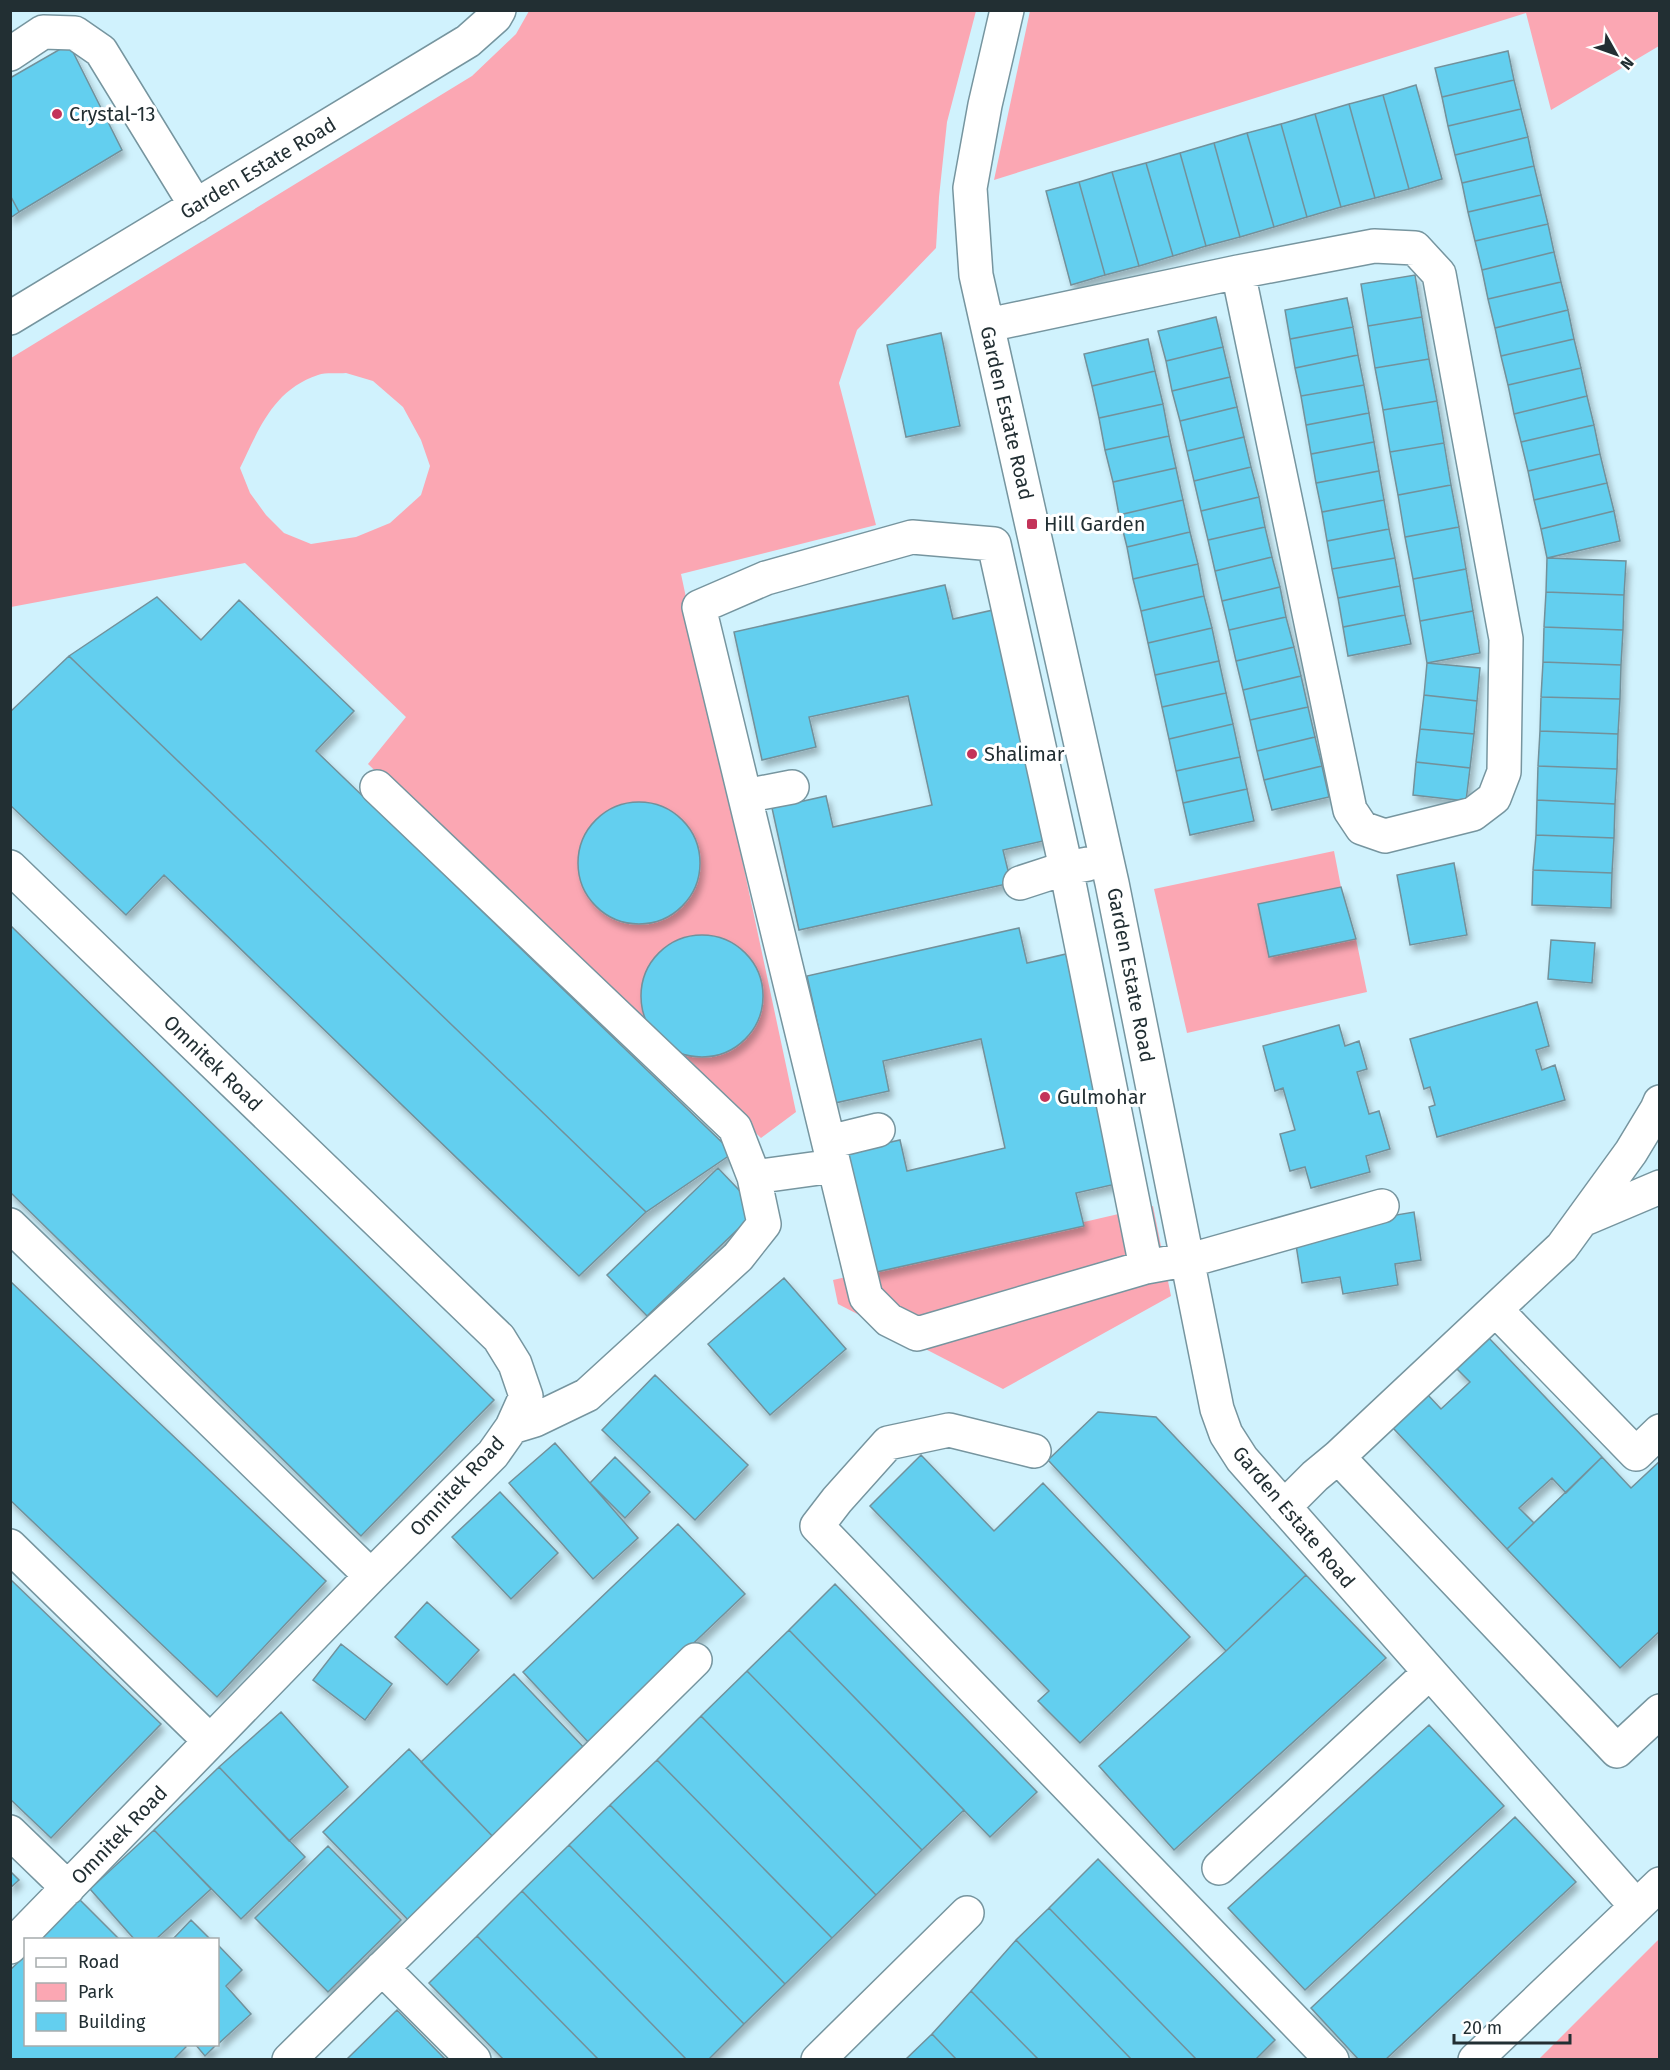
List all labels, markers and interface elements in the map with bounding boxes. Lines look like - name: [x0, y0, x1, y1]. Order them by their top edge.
- north arrow: [1586, 24, 1646, 84]
- text: N: [1616, 53, 1638, 73]
- place label: Crystal-13: [69, 102, 155, 126]
- marker: Crystal-13: [50, 107, 64, 121]
- street label: Garden Estate Road: [176, 112, 340, 224]
- street label: Garden Estate Road: [975, 324, 1039, 502]
- place label: Hill Garden: [1044, 512, 1145, 536]
- marker: Hill Garden: [1025, 517, 1039, 531]
- place label: Shalimar: [984, 742, 1065, 766]
- marker: Shalimar: [965, 747, 979, 761]
- street label: Garden Estate Road: [1102, 886, 1160, 1064]
- street label: Omnitek Road: [159, 1010, 267, 1116]
- place label: Gulmohar: [1057, 1085, 1147, 1109]
- marker: Gulmohar: [1038, 1090, 1052, 1104]
- street label: Omnitek Road: [405, 1431, 509, 1541]
- street label: Garden Estate Road: [1228, 1441, 1360, 1593]
- street label: Omnitek Road: [66, 1781, 172, 1889]
- legend: [24, 1938, 219, 2046]
- text: Road: [78, 1951, 120, 1973]
- text: Park: [78, 1981, 114, 2003]
- scale bar: [1454, 2007, 1570, 2045]
- text: Building: [78, 2011, 146, 2033]
- text: 20 m: [1463, 2017, 1502, 2039]

